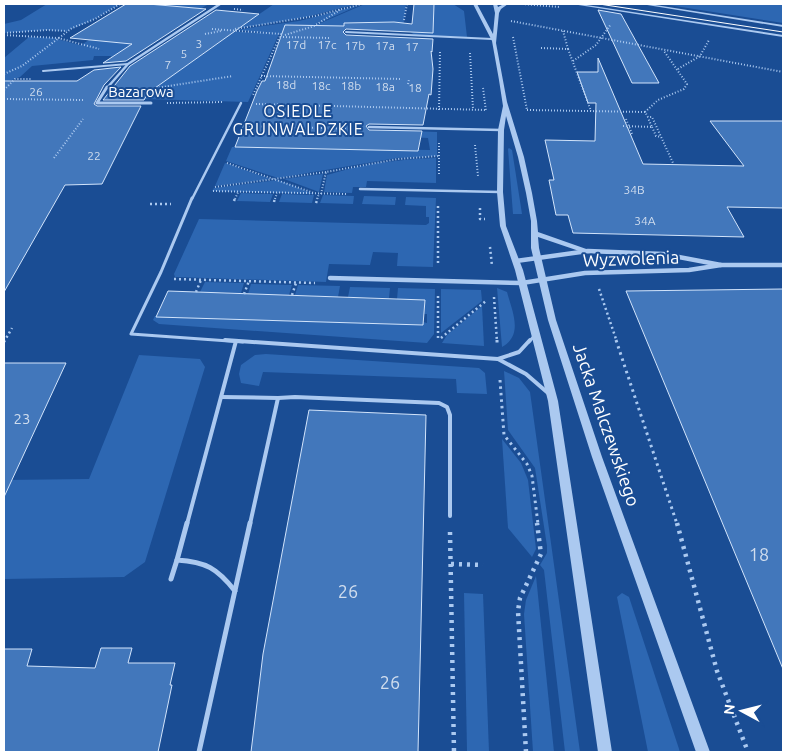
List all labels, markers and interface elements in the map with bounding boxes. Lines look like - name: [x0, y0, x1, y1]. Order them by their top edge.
- house number: 3: [196, 37, 202, 50]
- house number: 17d: [286, 38, 306, 51]
- house number: 17c: [317, 38, 337, 51]
- house number: 17b: [345, 39, 365, 52]
- house number: 17a: [375, 39, 395, 52]
- house number: 17: [405, 40, 419, 53]
- house number: 5: [181, 47, 187, 60]
- house number: 7: [165, 58, 171, 71]
- house number: 18d: [276, 78, 296, 91]
- house number: 18c: [311, 79, 331, 92]
- house number: 18b: [341, 79, 361, 92]
- house number: 18a: [375, 80, 395, 93]
- house number: 18: [408, 81, 422, 94]
- street label: Bazarowa: [108, 83, 174, 100]
- house number: 26: [29, 85, 43, 98]
- district label: OSIEDLE GRUNWALDZKIE: [232, 102, 364, 138]
- house number: 22: [87, 149, 101, 162]
- house number: 34B: [623, 183, 645, 196]
- house number: 34A: [634, 214, 656, 227]
- street label: Wyzwolenia: [582, 246, 680, 270]
- street label: Jacka Malczewskiego: [570, 341, 644, 509]
- house number: 23: [14, 410, 30, 427]
- house number: 18: [749, 544, 769, 564]
- house number: 26: [338, 581, 358, 601]
- house number: 26: [380, 672, 400, 692]
- north arrow: [717, 686, 767, 736]
- text: N: [721, 703, 738, 716]

